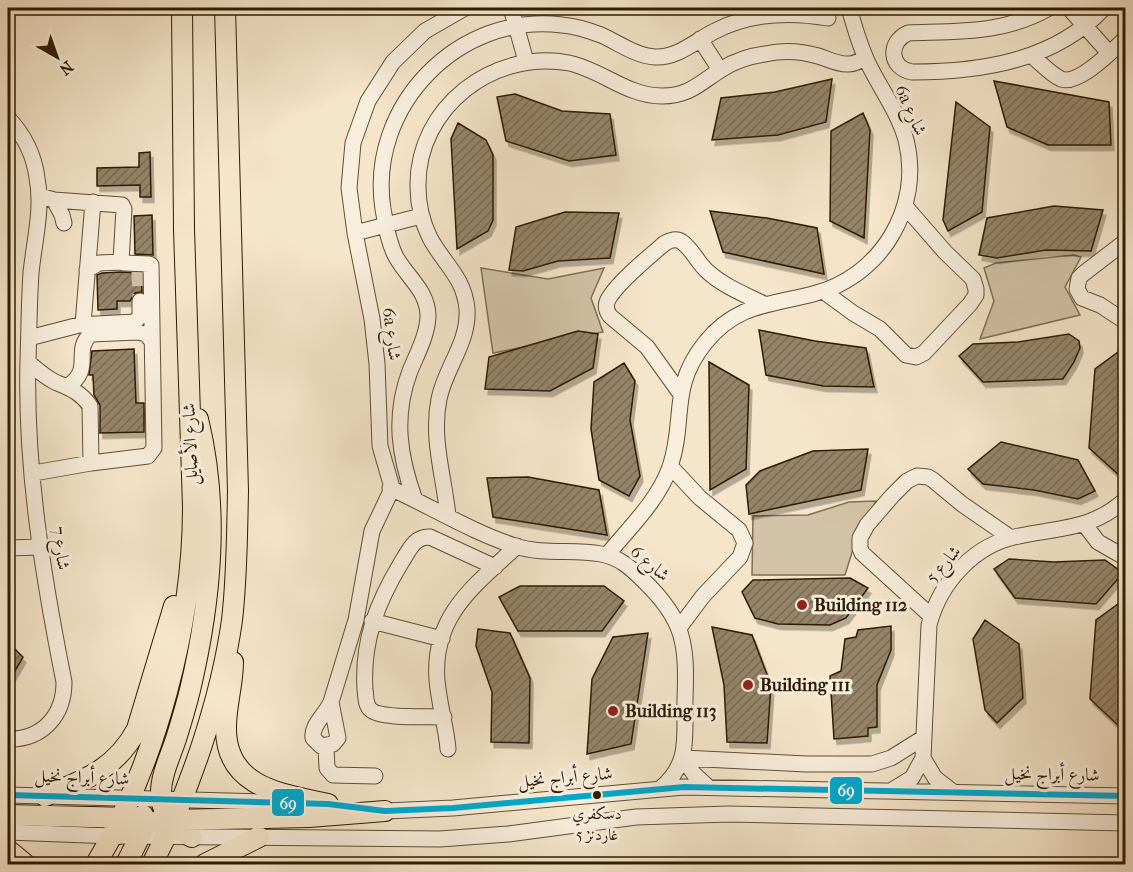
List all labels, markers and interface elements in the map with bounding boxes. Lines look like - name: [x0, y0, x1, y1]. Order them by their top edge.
- north arrow: [27, 27, 87, 87]
- text: N: [55, 57, 77, 80]
- street label: 6a شارع: [886, 82, 931, 140]
- street label: 6a شارع: [374, 306, 405, 362]
- street label: شارع الأصايل: [176, 402, 206, 486]
- street label: شارع 7: [43, 525, 74, 572]
- street label: شارع 6: [623, 541, 674, 589]
- street label: شارع 5: [921, 541, 968, 590]
- place label: Building 112: [814, 595, 907, 616]
- marker: Building 112: [795, 598, 809, 612]
- place label: Building 111: [760, 675, 850, 696]
- marker: Building 111: [741, 678, 755, 692]
- place label: Building 113: [625, 701, 716, 722]
- marker: Building 113: [606, 704, 620, 718]
- street label: شارع أبراج نخيل: [517, 760, 614, 797]
- street label: شارع أبراج نخيل: [1004, 760, 1100, 791]
- street label: شارع أبراج نخيل: [34, 762, 130, 795]
- line badge: 69: [829, 776, 863, 805]
- text: 69: [837, 781, 855, 801]
- line badge: 69: [271, 788, 305, 817]
- marker: دسكفري غاردنز 5: [591, 789, 603, 801]
- text: 69: [279, 794, 297, 814]
- place label: دسكفري غاردنز 5: [572, 804, 622, 844]

